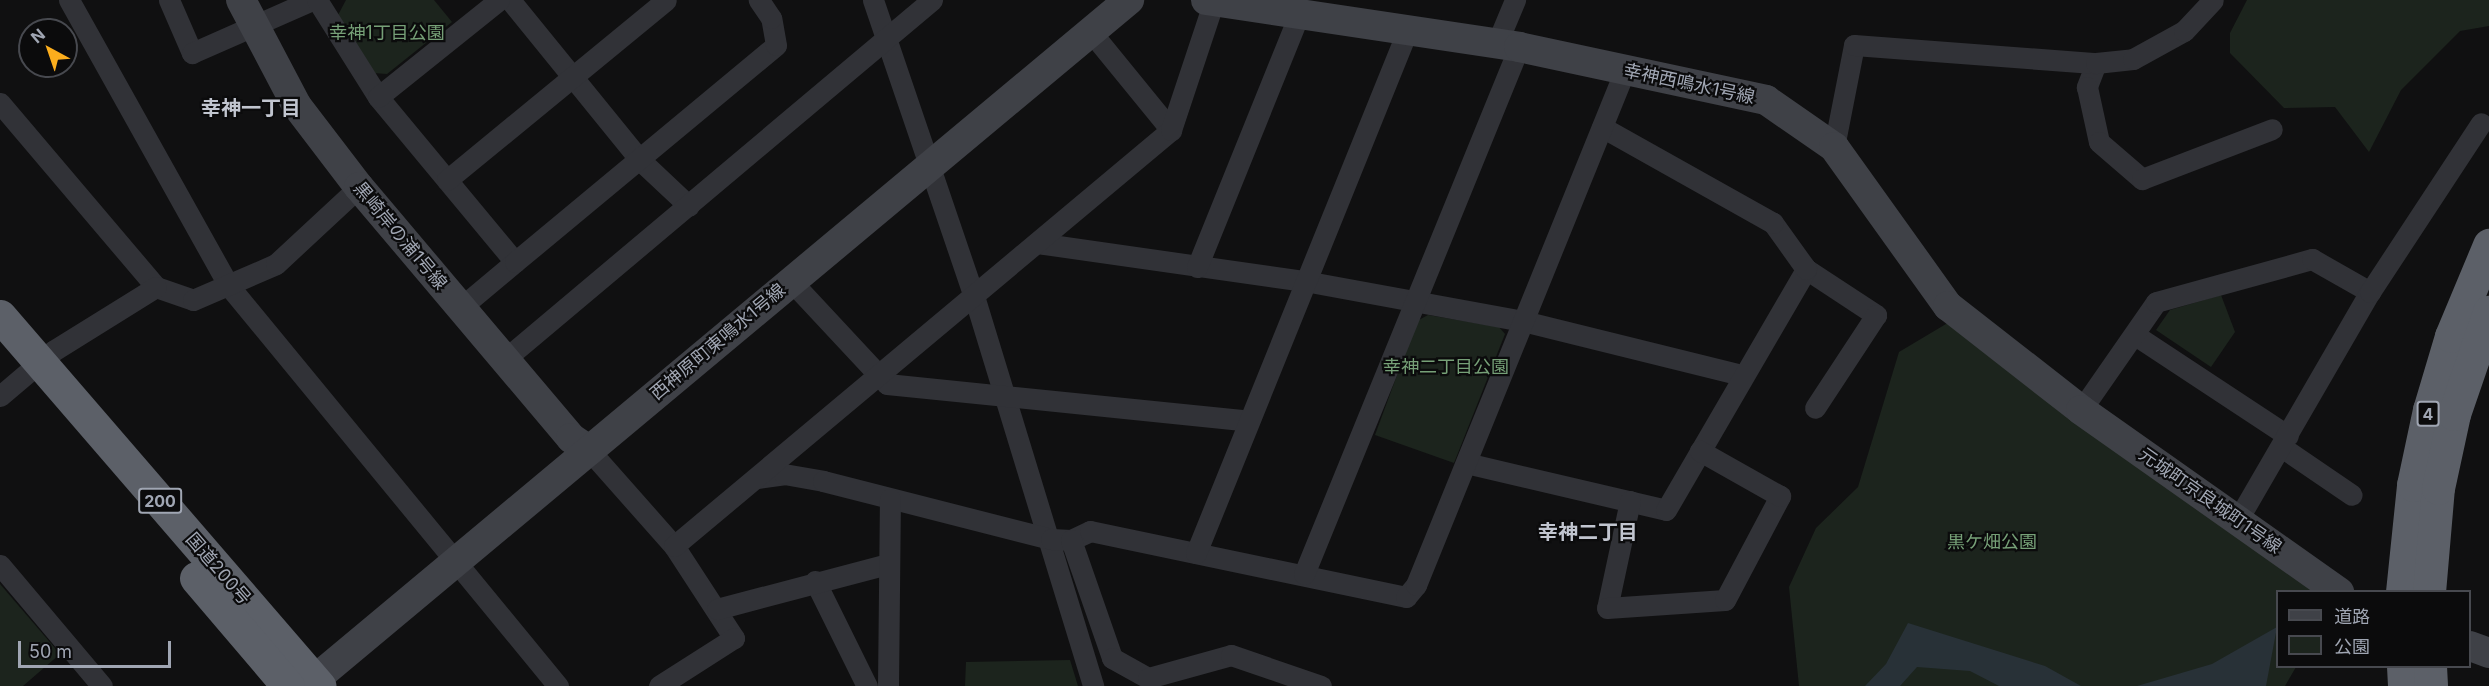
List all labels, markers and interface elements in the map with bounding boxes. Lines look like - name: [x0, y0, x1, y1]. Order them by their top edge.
- north arrow: [18, 18, 78, 78]
- park label: 幸神1丁目公園: [329, 22, 445, 44]
- text: N: [27, 24, 49, 47]
- street label: 幸神西鳴水1号線: [1622, 60, 1756, 108]
- district label: 幸神一丁目: [201, 96, 301, 120]
- street label: 黒崎岸の浦1号線: [349, 178, 451, 294]
- street label: 西神原町東鳴水1号線: [646, 279, 790, 405]
- park label: 幸神二丁目公園: [1383, 356, 1509, 378]
- road number: 4: [2416, 401, 2440, 427]
- street label: 元城町京良城町1号線: [2134, 444, 2286, 558]
- road number: 200: [138, 488, 182, 514]
- district label: 幸神二丁目: [1538, 520, 1638, 544]
- street label: 国道200号: [181, 529, 255, 609]
- park label: 黒ケ畑公園: [1947, 531, 2037, 553]
- legend: [2276, 590, 2471, 668]
- text: 道路: [2334, 606, 2370, 627]
- scale bar: [21, 629, 174, 667]
- text: 公園: [2334, 636, 2370, 657]
- text: 50 m: [29, 641, 72, 662]

